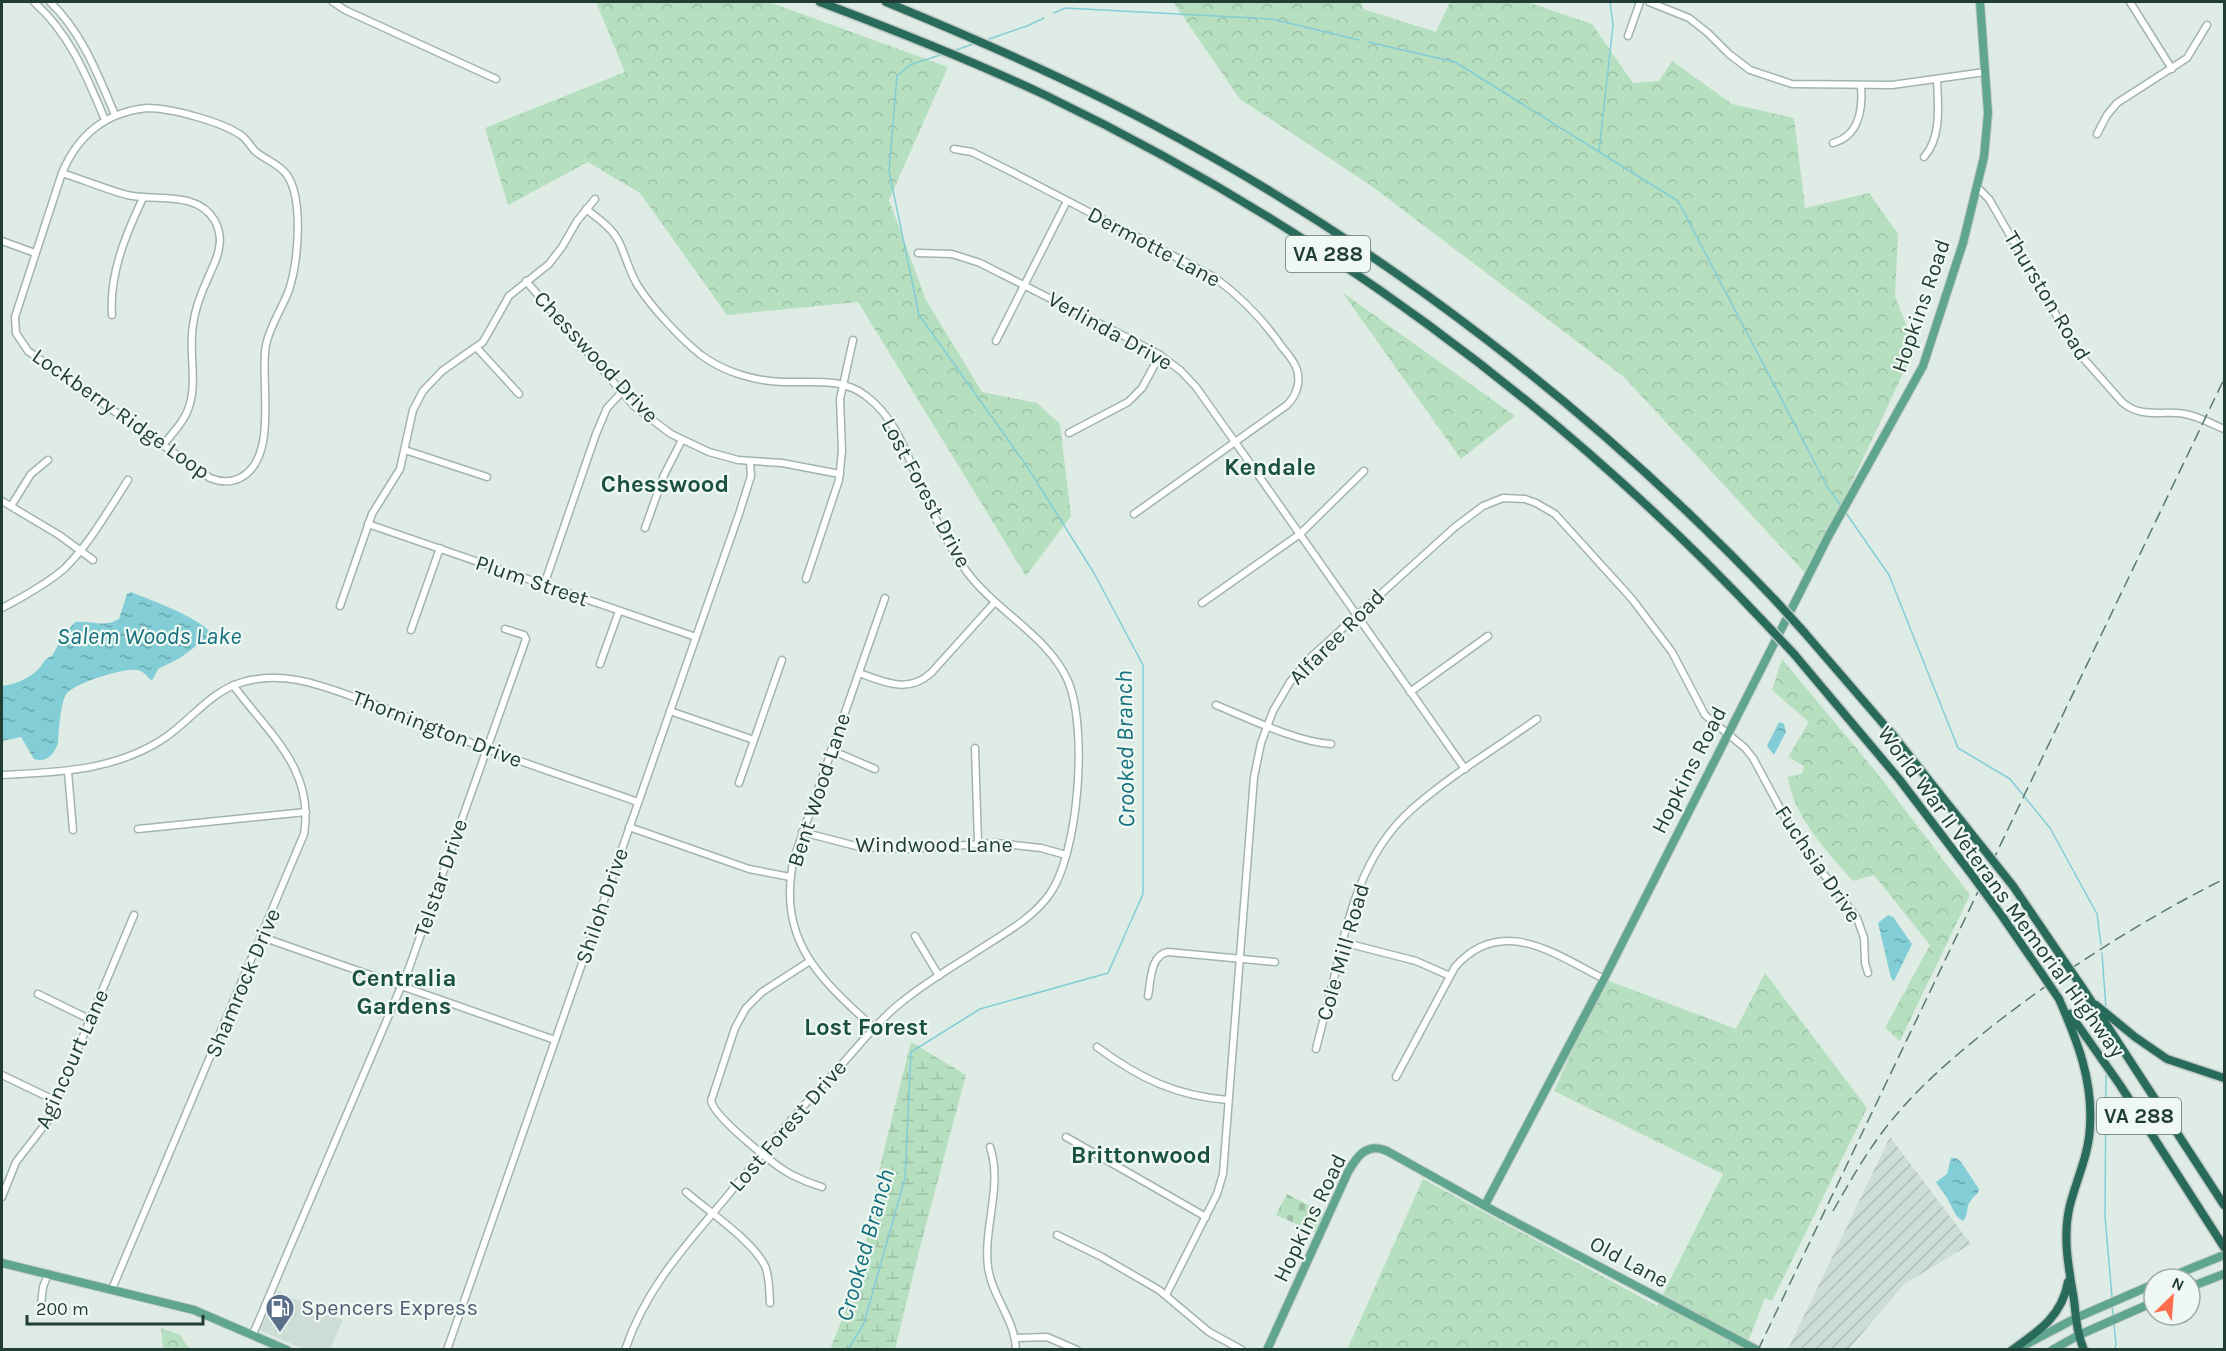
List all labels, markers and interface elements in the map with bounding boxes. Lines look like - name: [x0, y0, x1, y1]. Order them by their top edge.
- street label: Dermotte Lane: [1083, 201, 1225, 293]
- street label: Thurston Road: [1998, 226, 2096, 366]
- road number: VA 288: [1286, 236, 1370, 272]
- street label: Hopkins Road: [1886, 236, 1956, 376]
- street label: Chesswood Drive: [528, 286, 664, 428]
- street label: Verlinda Drive: [1043, 286, 1177, 376]
- street label: Lockberry Ridge Loop: [27, 343, 215, 485]
- street label: Lost Forest Drive: [876, 414, 976, 572]
- district label: Kendale: [1224, 453, 1316, 481]
- district label: Chesswood: [601, 470, 729, 498]
- street label: Plum Street: [472, 550, 592, 612]
- street label: Alfaree Road: [1284, 584, 1390, 690]
- water label: Salem Woods Lake: [57, 622, 241, 650]
- water label: Crooked Branch: [1110, 670, 1140, 828]
- street label: Thornington Drive: [348, 685, 526, 773]
- street label: Hopkins Road: [1646, 702, 1732, 838]
- street label: Bent Wood Lane: [782, 710, 856, 870]
- street label: World War II Veterans Memorial Highway: [1872, 721, 2130, 1063]
- street label: Fuchsia Drive: [1769, 800, 1867, 928]
- street label: Telstar Drive: [409, 815, 473, 941]
- street label: Windwood Lane: [855, 832, 1013, 858]
- street label: Shiloh Drive: [570, 844, 634, 968]
- street label: Cole Mill Road: [1311, 880, 1375, 1024]
- street label: Shamrock Drive: [200, 904, 286, 1062]
- district label: Centralia Gardens: [351, 964, 457, 1020]
- street label: Agincourt Lane: [30, 985, 114, 1133]
- district label: Lost Forest: [804, 1013, 928, 1041]
- street label: Lost Forest Drive: [724, 1055, 852, 1197]
- road number: VA 288: [2097, 1098, 2181, 1134]
- district label: Brittonwood: [1071, 1141, 1211, 1169]
- street label: Hopkins Road: [1268, 1150, 1352, 1286]
- water label: Crooked Branch: [830, 1166, 900, 1324]
- street label: Old Lane: [1585, 1230, 1673, 1294]
- north arrow: [2142, 1267, 2202, 1327]
- text: N: [2169, 1273, 2187, 1295]
- scale bar: [27, 1288, 202, 1326]
- fuel station icon: Spencers Express: [264, 1292, 296, 1334]
- place label: Spencers Express: [301, 1295, 478, 1321]
- text: 200 m: [36, 1298, 89, 1320]

